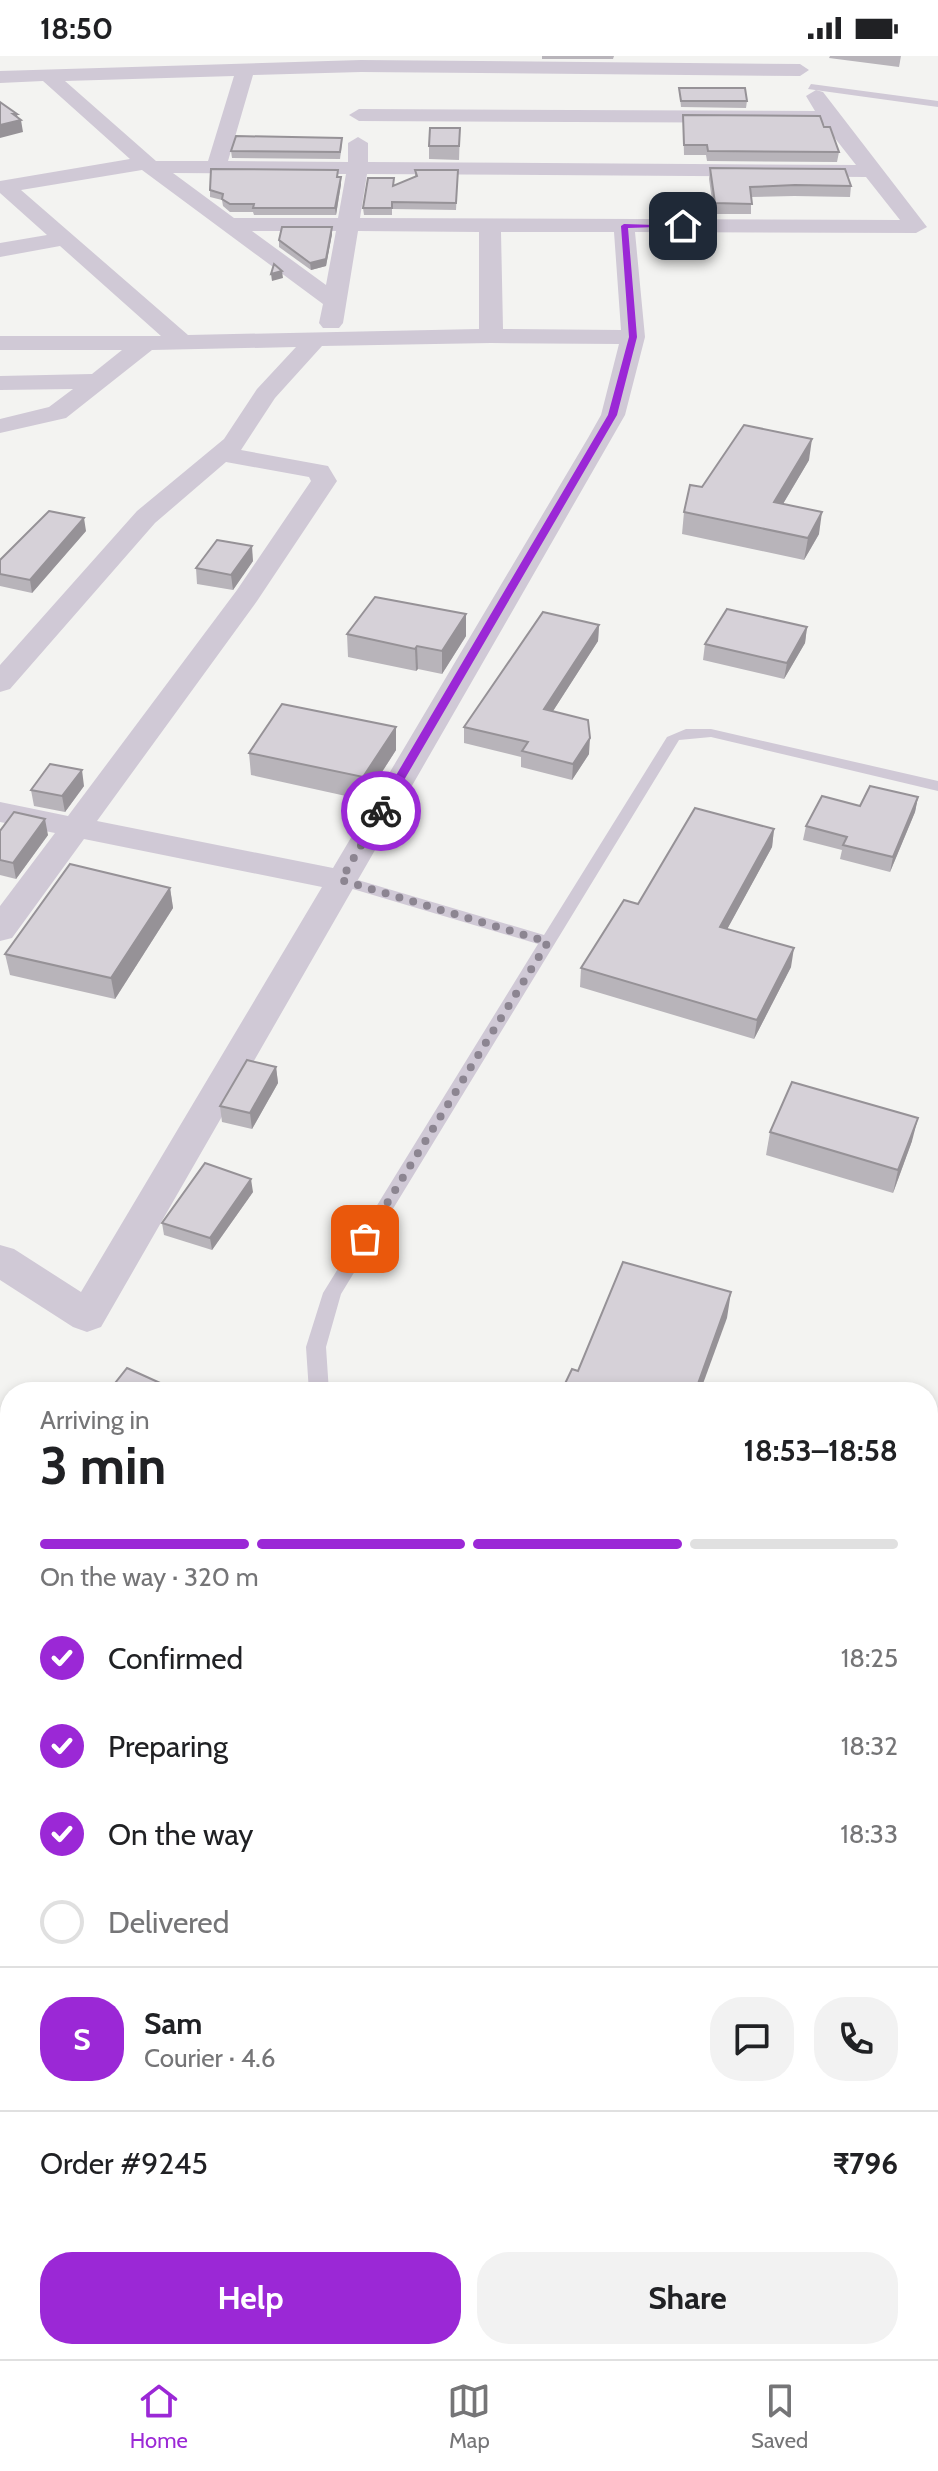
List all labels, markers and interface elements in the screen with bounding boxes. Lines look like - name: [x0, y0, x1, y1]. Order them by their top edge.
- text: 18:50: [40, 10, 113, 47]
- pin: [649, 192, 717, 260]
- icon: home: [661, 204, 705, 248]
- courier: [341, 771, 421, 851]
- icon: bike: [359, 789, 403, 833]
- pin: [331, 1205, 399, 1273]
- icon: bag: [343, 1217, 387, 1261]
- text: Arriving in: [40, 1404, 150, 1436]
- text: 18:53–18:58: [744, 1432, 898, 1469]
- text: 3 min: [40, 1434, 166, 1497]
- text: On the way · 320 m: [40, 1561, 258, 1593]
- icon: check: [40, 1636, 84, 1680]
- text: Confirmed: [108, 1640, 243, 1677]
- text: 18:25: [841, 1642, 898, 1674]
- icon: check: [40, 1724, 84, 1768]
- text: Preparing: [108, 1728, 228, 1765]
- text: 18:32: [841, 1730, 898, 1762]
- icon: check: [40, 1812, 84, 1856]
- text: On the way: [108, 1816, 253, 1853]
- text: 18:33: [840, 1818, 898, 1850]
- text: Delivered: [108, 1904, 229, 1941]
- button: chat: [710, 1997, 794, 2081]
- button: phone: [814, 1997, 898, 2081]
- text: Sam: [144, 2005, 202, 2042]
- text: S: [73, 2021, 91, 2058]
- text: Courier · 4.6: [144, 2042, 276, 2074]
- text: Order #9245: [40, 2145, 208, 2182]
- text: ₹796: [833, 2145, 898, 2182]
- button: Help: [40, 2252, 461, 2344]
- button: Share: [477, 2252, 898, 2344]
- tab: Home: [130, 2379, 188, 2454]
- tab: Map: [447, 2379, 491, 2454]
- tab: Saved: [751, 2379, 808, 2454]

